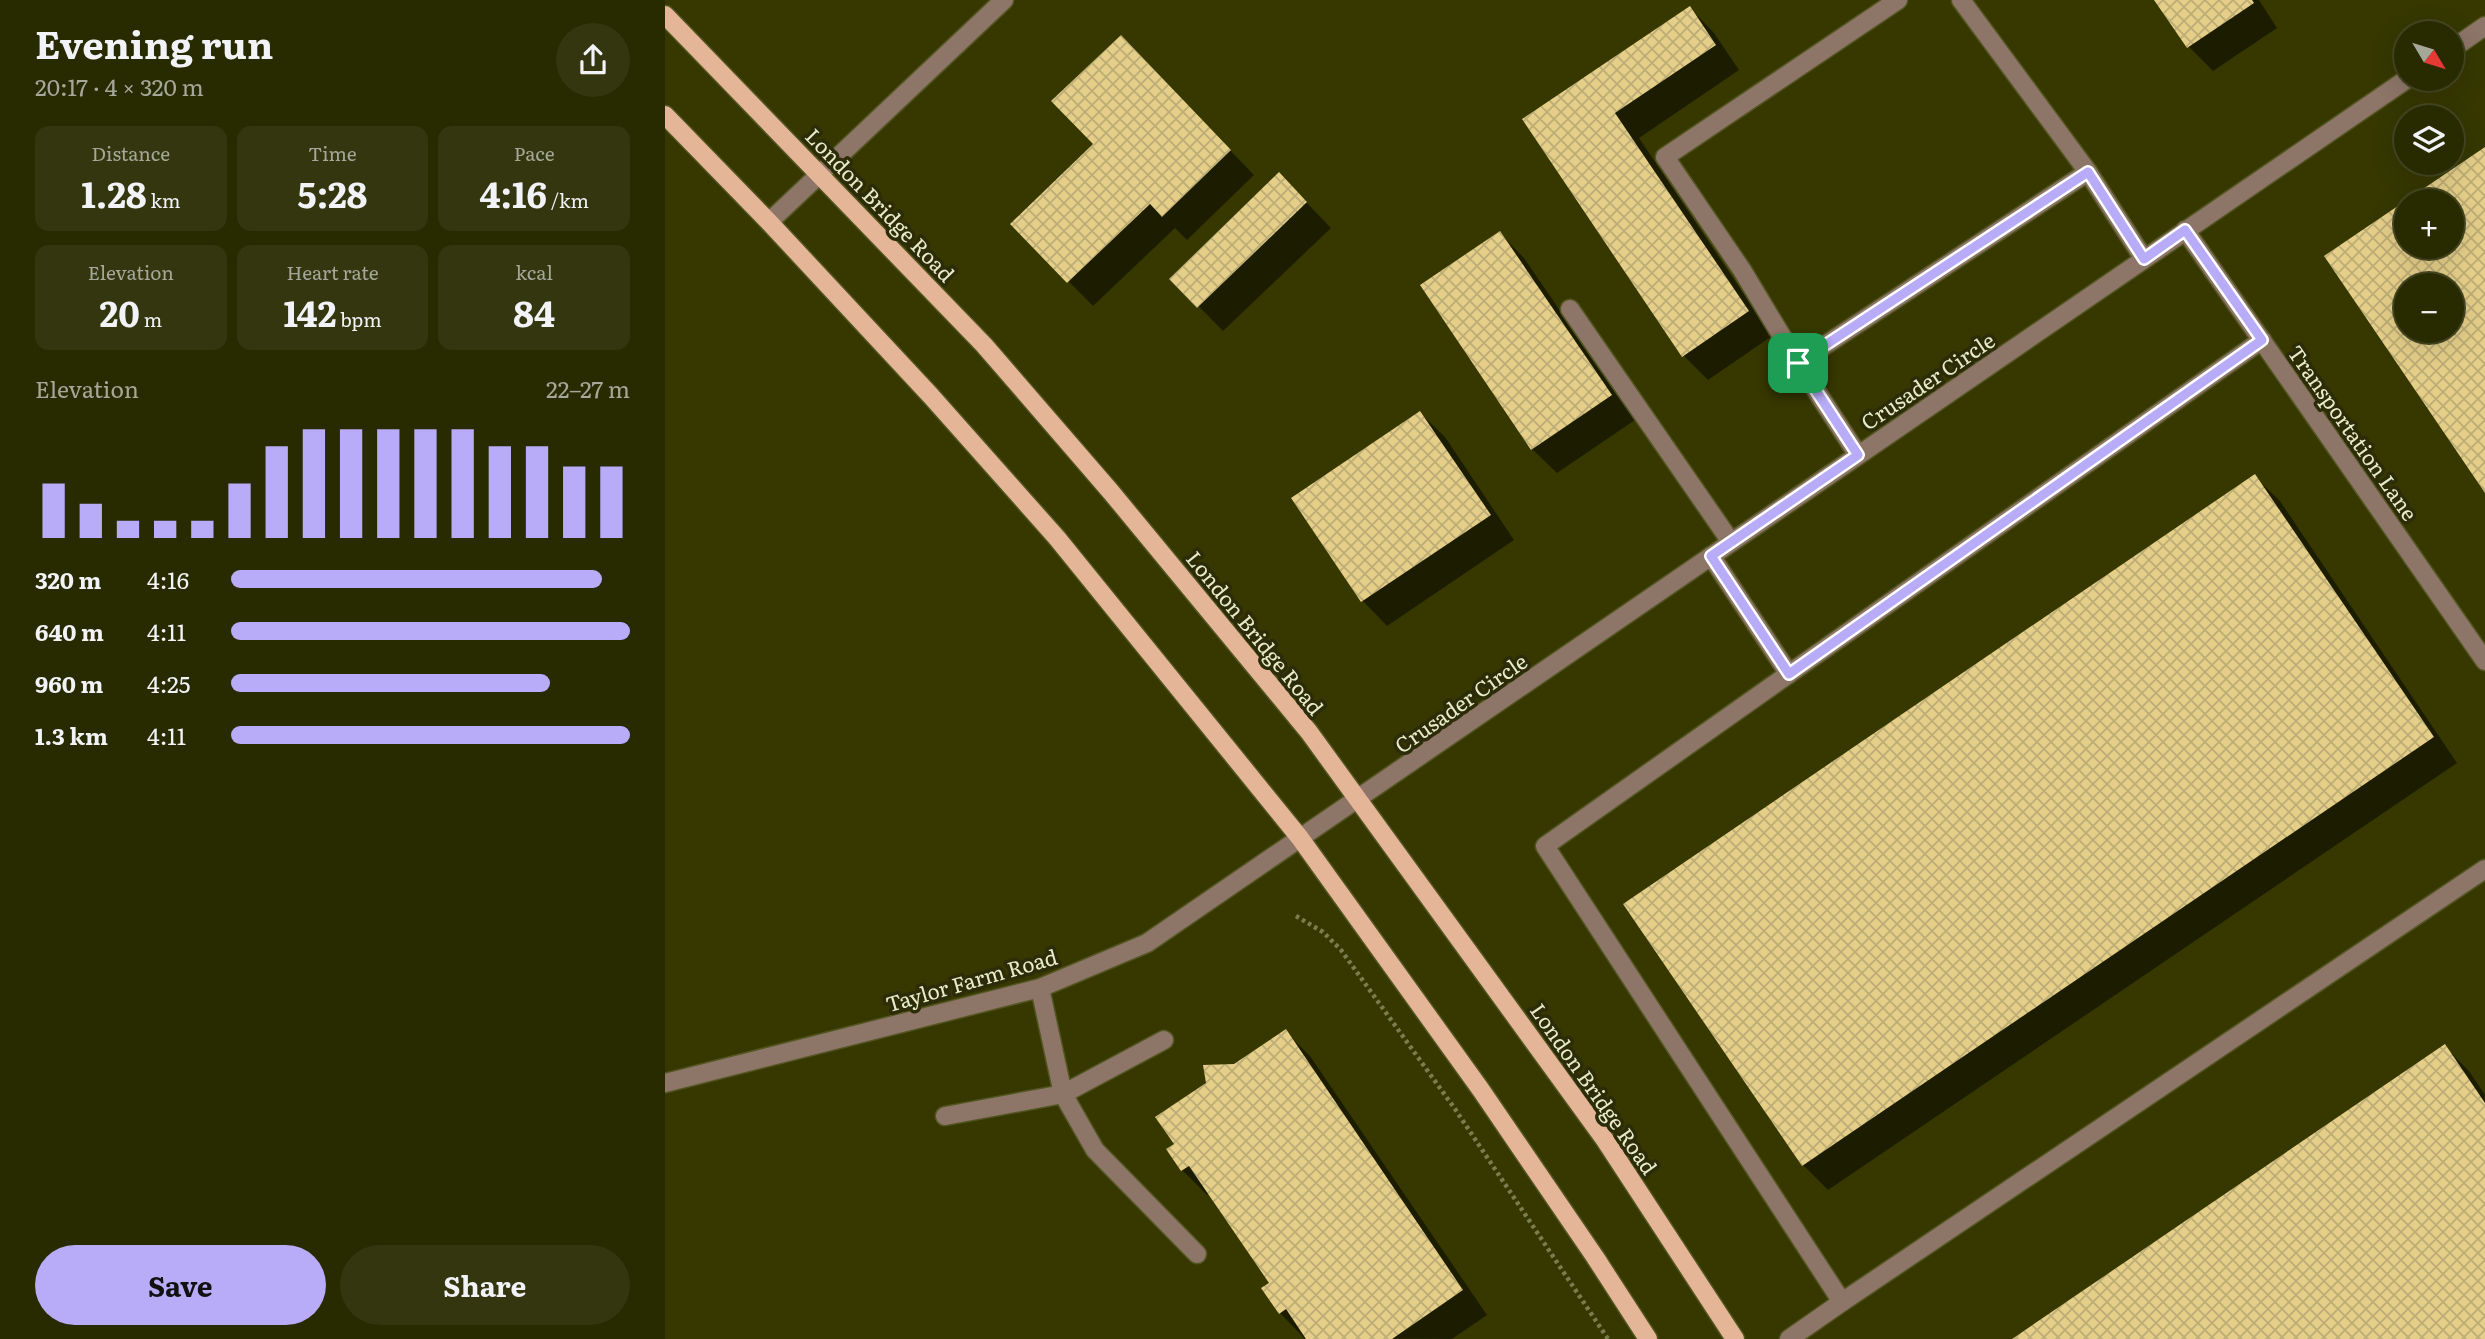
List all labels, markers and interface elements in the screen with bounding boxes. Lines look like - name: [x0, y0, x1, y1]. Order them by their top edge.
- text: Evening run: [35, 14, 273, 71]
- north arrow: [2394, 21, 2464, 91]
- map controls: [2394, 21, 2464, 343]
- button: share: [556, 23, 630, 97]
- text: 20:17 · 4 × 320 m: [35, 69, 204, 103]
- button: layers: [2394, 105, 2464, 175]
- street label: London Bridge Road: [799, 120, 963, 288]
- text: Distance: [92, 139, 170, 167]
- text: Time: [308, 139, 357, 167]
- text: Pace: [514, 139, 555, 167]
- text: 1.28: [81, 167, 147, 219]
- text: 5:28: [298, 167, 367, 219]
- text: 4:16: [479, 167, 547, 219]
- text: km: [147, 186, 180, 214]
- text: /km: [547, 186, 589, 214]
- button: +: [2394, 189, 2464, 259]
- text: Elevation: [88, 258, 174, 286]
- text: Heart rate: [286, 258, 379, 286]
- text: kcal: [515, 258, 553, 286]
- button: −: [2394, 273, 2464, 343]
- text: 20: [100, 286, 140, 338]
- text: 142: [283, 286, 336, 338]
- text: 84: [513, 286, 555, 338]
- text: m: [140, 305, 162, 333]
- text: bpm: [336, 305, 382, 333]
- street label: Crusader Circle: [1854, 324, 2000, 436]
- pin: [1768, 333, 1828, 393]
- street label: Transportation Lane: [2282, 338, 2426, 526]
- icon: arrive: [1779, 344, 1817, 382]
- text: Elevation: [35, 371, 139, 405]
- text: 22–27 m: [546, 371, 630, 405]
- street label: London Bridge Road: [1180, 543, 1332, 721]
- text: 320 m: [35, 562, 101, 596]
- text: 4:16: [147, 562, 189, 596]
- text: 640 m: [35, 614, 104, 648]
- text: 4:11: [147, 614, 186, 648]
- street label: Crusader Circle: [1387, 645, 1533, 759]
- text: 960 m: [35, 666, 103, 700]
- text: 4:25: [147, 666, 190, 700]
- text: 1.3 km: [35, 718, 108, 752]
- text: 4:11: [147, 718, 186, 752]
- street label: Taylor Farm Road: [881, 940, 1061, 1018]
- street label: London Bridge Road: [1524, 996, 1666, 1180]
- button: Save: [35, 1245, 326, 1325]
- button: Share: [340, 1245, 630, 1325]

